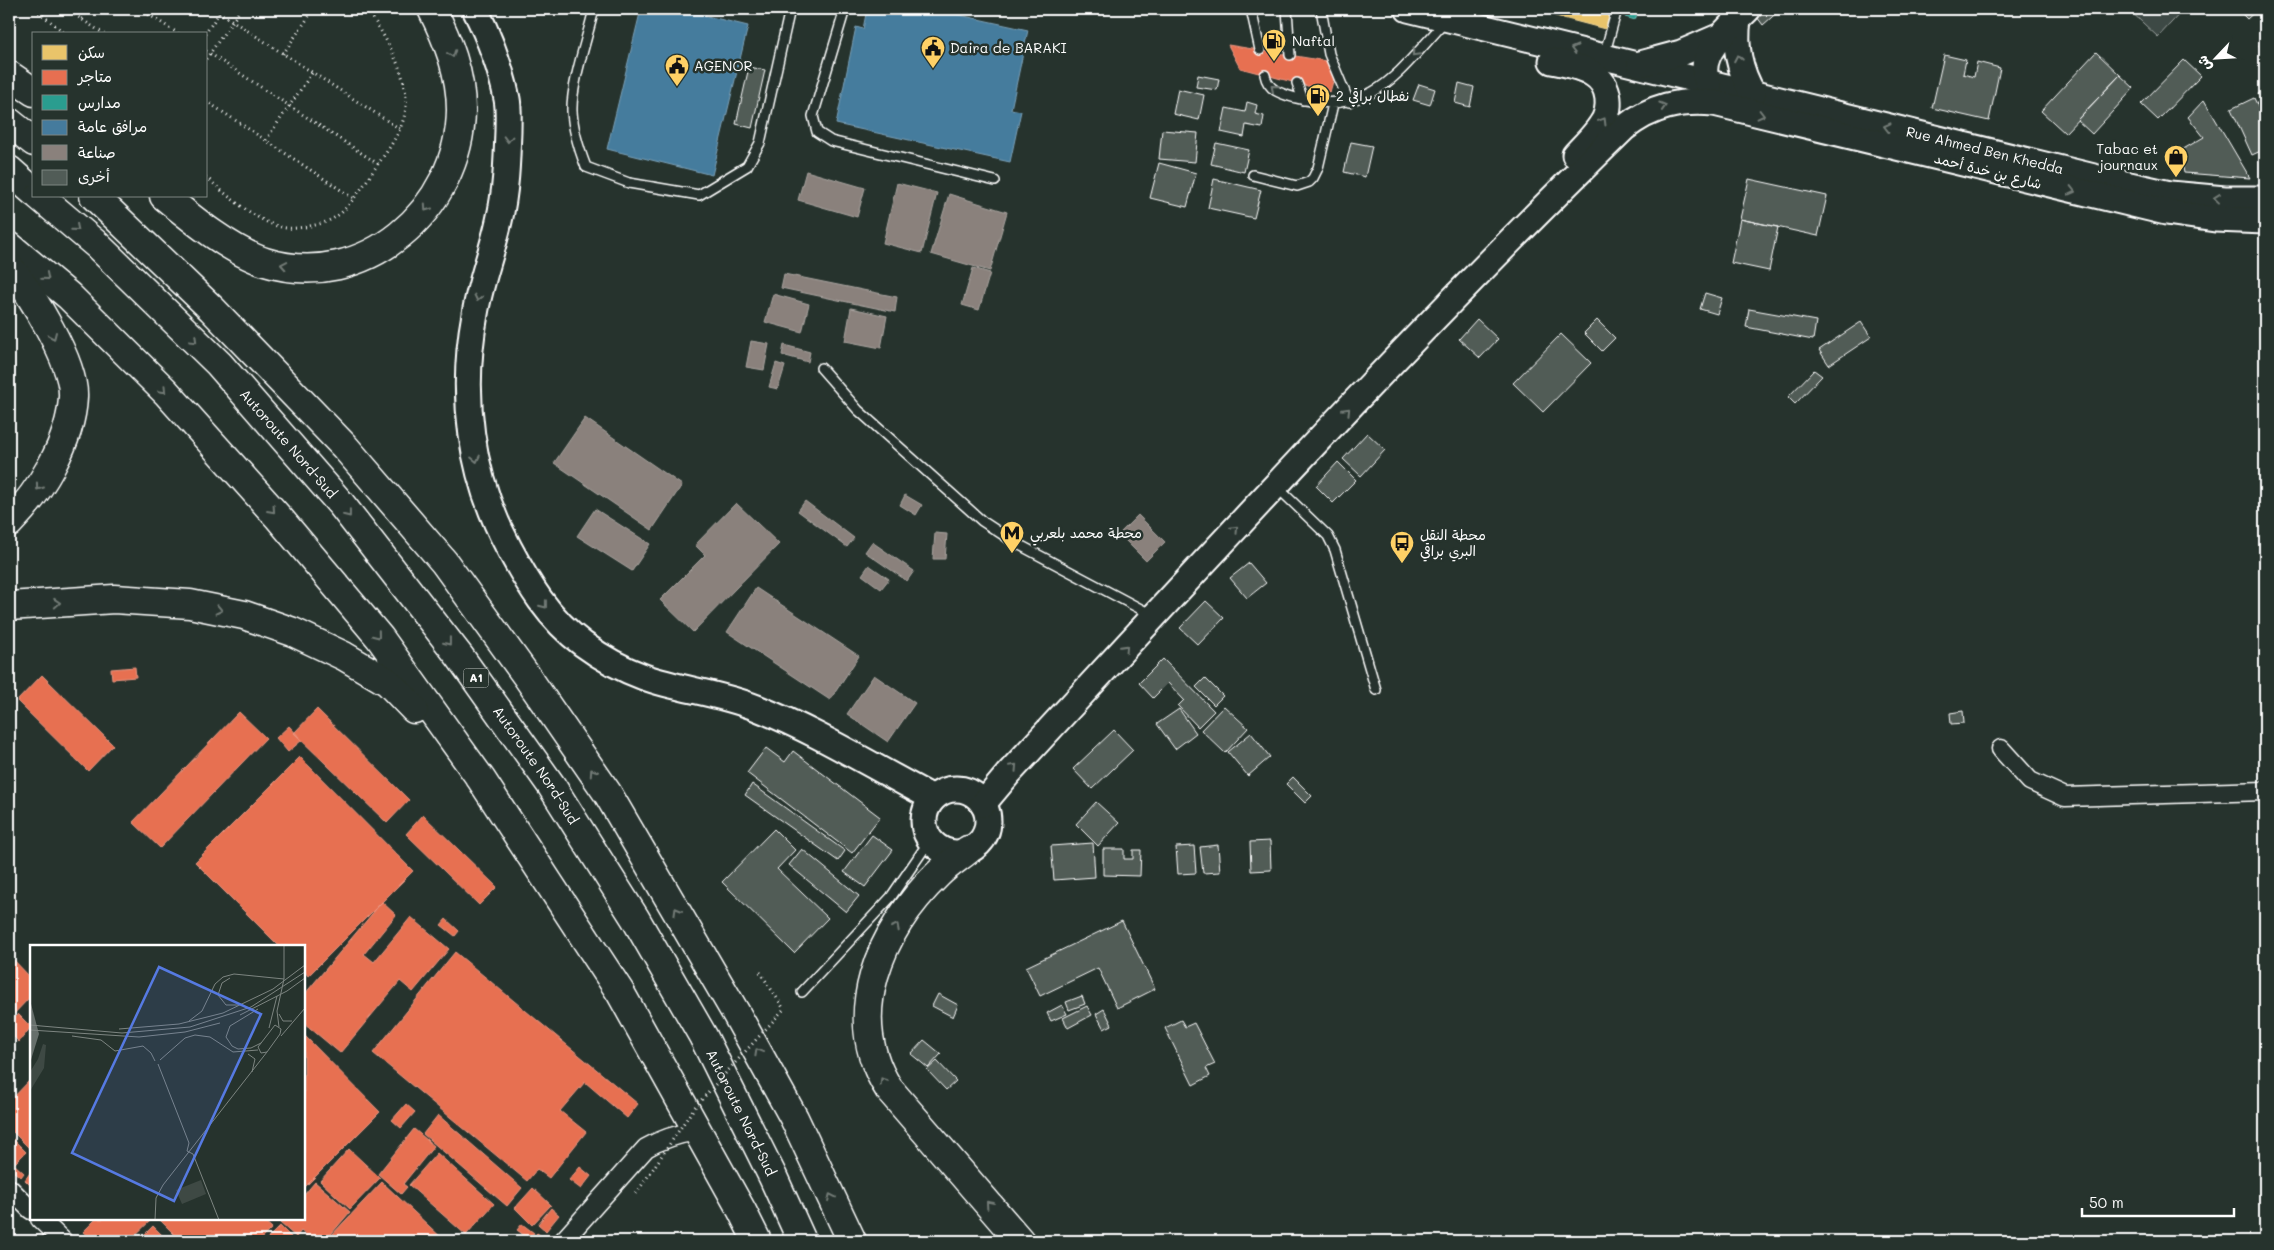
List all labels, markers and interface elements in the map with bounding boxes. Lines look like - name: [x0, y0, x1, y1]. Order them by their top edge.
- fuel station icon: Naftal: [1261, 28, 1287, 62]
- place label: Naftal: [1292, 31, 1335, 50]
- legend: [32, 32, 208, 198]
- north arrow: [2192, 32, 2242, 82]
- public building icon: Daira de BARAKI: [920, 35, 946, 69]
- place label: Daira de BARAKI: [950, 38, 1067, 57]
- text: سكن: [78, 42, 105, 62]
- one-way arrow: [1570, 44, 1579, 55]
- one-way arrow: [1412, 48, 1421, 57]
- one-way arrow: [446, 49, 456, 57]
- public building icon: AGENOR: [664, 53, 690, 87]
- text: ش: [2192, 53, 2216, 75]
- one-way arrow: [1734, 54, 1744, 63]
- place label: AGENOR: [694, 56, 753, 75]
- text: متاجر: [76, 66, 112, 86]
- fuel station icon: نفطال براقي 2: [1305, 83, 1331, 117]
- one-way arrow: [1271, 86, 1280, 94]
- place label: نفطال براقي 2: [1336, 86, 1409, 107]
- text: مدارس: [78, 92, 121, 112]
- one-way arrow: [1658, 102, 1667, 112]
- one-way arrow: [1757, 109, 1766, 120]
- text: مرافق عامة: [78, 116, 147, 136]
- one-way arrow: [1596, 118, 1606, 127]
- street label: Rue Ahmed Ben Khedda: [1904, 121, 2066, 178]
- one-way arrow: [1884, 122, 1892, 132]
- one-way arrow: [502, 135, 513, 143]
- place label: Tabac et journaux: [2096, 139, 2158, 174]
- text: صناعة: [78, 142, 116, 162]
- shop icon: Tabac et journaux: [2163, 144, 2189, 178]
- street label: شارع بن خدة أحمد: [1932, 148, 2044, 194]
- text: أخرى: [78, 166, 110, 186]
- one-way arrow: [2068, 185, 2077, 196]
- one-way arrow: [2212, 193, 2220, 204]
- one-way arrow: [424, 202, 433, 211]
- one-way arrow: [71, 222, 80, 231]
- one-way arrow: [280, 261, 289, 271]
- one-way arrow: [40, 272, 49, 280]
- one-way arrow: [473, 294, 484, 303]
- one-way arrow: [46, 331, 57, 340]
- one-way arrow: [188, 334, 197, 343]
- one-way arrow: [157, 384, 166, 393]
- street label: Autoroute Nord-Sud: [236, 385, 342, 502]
- one-way arrow: [1341, 407, 1350, 416]
- one-way arrow: [470, 455, 481, 464]
- one-way arrow: [36, 481, 44, 490]
- one-way arrow: [266, 505, 275, 514]
- one-way arrow: [343, 508, 351, 517]
- metro station icon: محطة محمد بلعربي: [999, 520, 1025, 554]
- place label: محطة محمد بلعربي: [1030, 523, 1142, 546]
- one-way arrow: [1229, 525, 1238, 534]
- place label: محطة النقل البري براقي: [1420, 525, 1486, 562]
- bus stop icon: محطة النقل البري براقي: [1389, 530, 1415, 564]
- one-way arrow: [54, 598, 62, 609]
- one-way arrow: [539, 599, 547, 608]
- one-way arrow: [215, 604, 223, 614]
- one-way arrow: [371, 629, 379, 638]
- one-way arrow: [443, 636, 451, 645]
- one-way arrow: [1119, 644, 1128, 653]
- road number: A1: [464, 668, 488, 688]
- street label: Autoroute Nord-Sud: [489, 702, 583, 828]
- one-way arrow: [1008, 764, 1017, 773]
- one-way arrow: [590, 768, 599, 778]
- one-way arrow: [673, 908, 683, 917]
- one-way arrow: [890, 923, 900, 932]
- inset map: [30, 945, 305, 1220]
- street label: Autoroute Nord-Sud: [702, 1046, 781, 1179]
- one-way arrow: [754, 1048, 764, 1057]
- one-way arrow: [880, 1077, 890, 1086]
- scale bar: [2082, 1185, 2234, 1217]
- text: 50 m: [2089, 1192, 2124, 1212]
- one-way arrow: [827, 1193, 837, 1202]
- one-way arrow: [986, 1201, 995, 1210]

